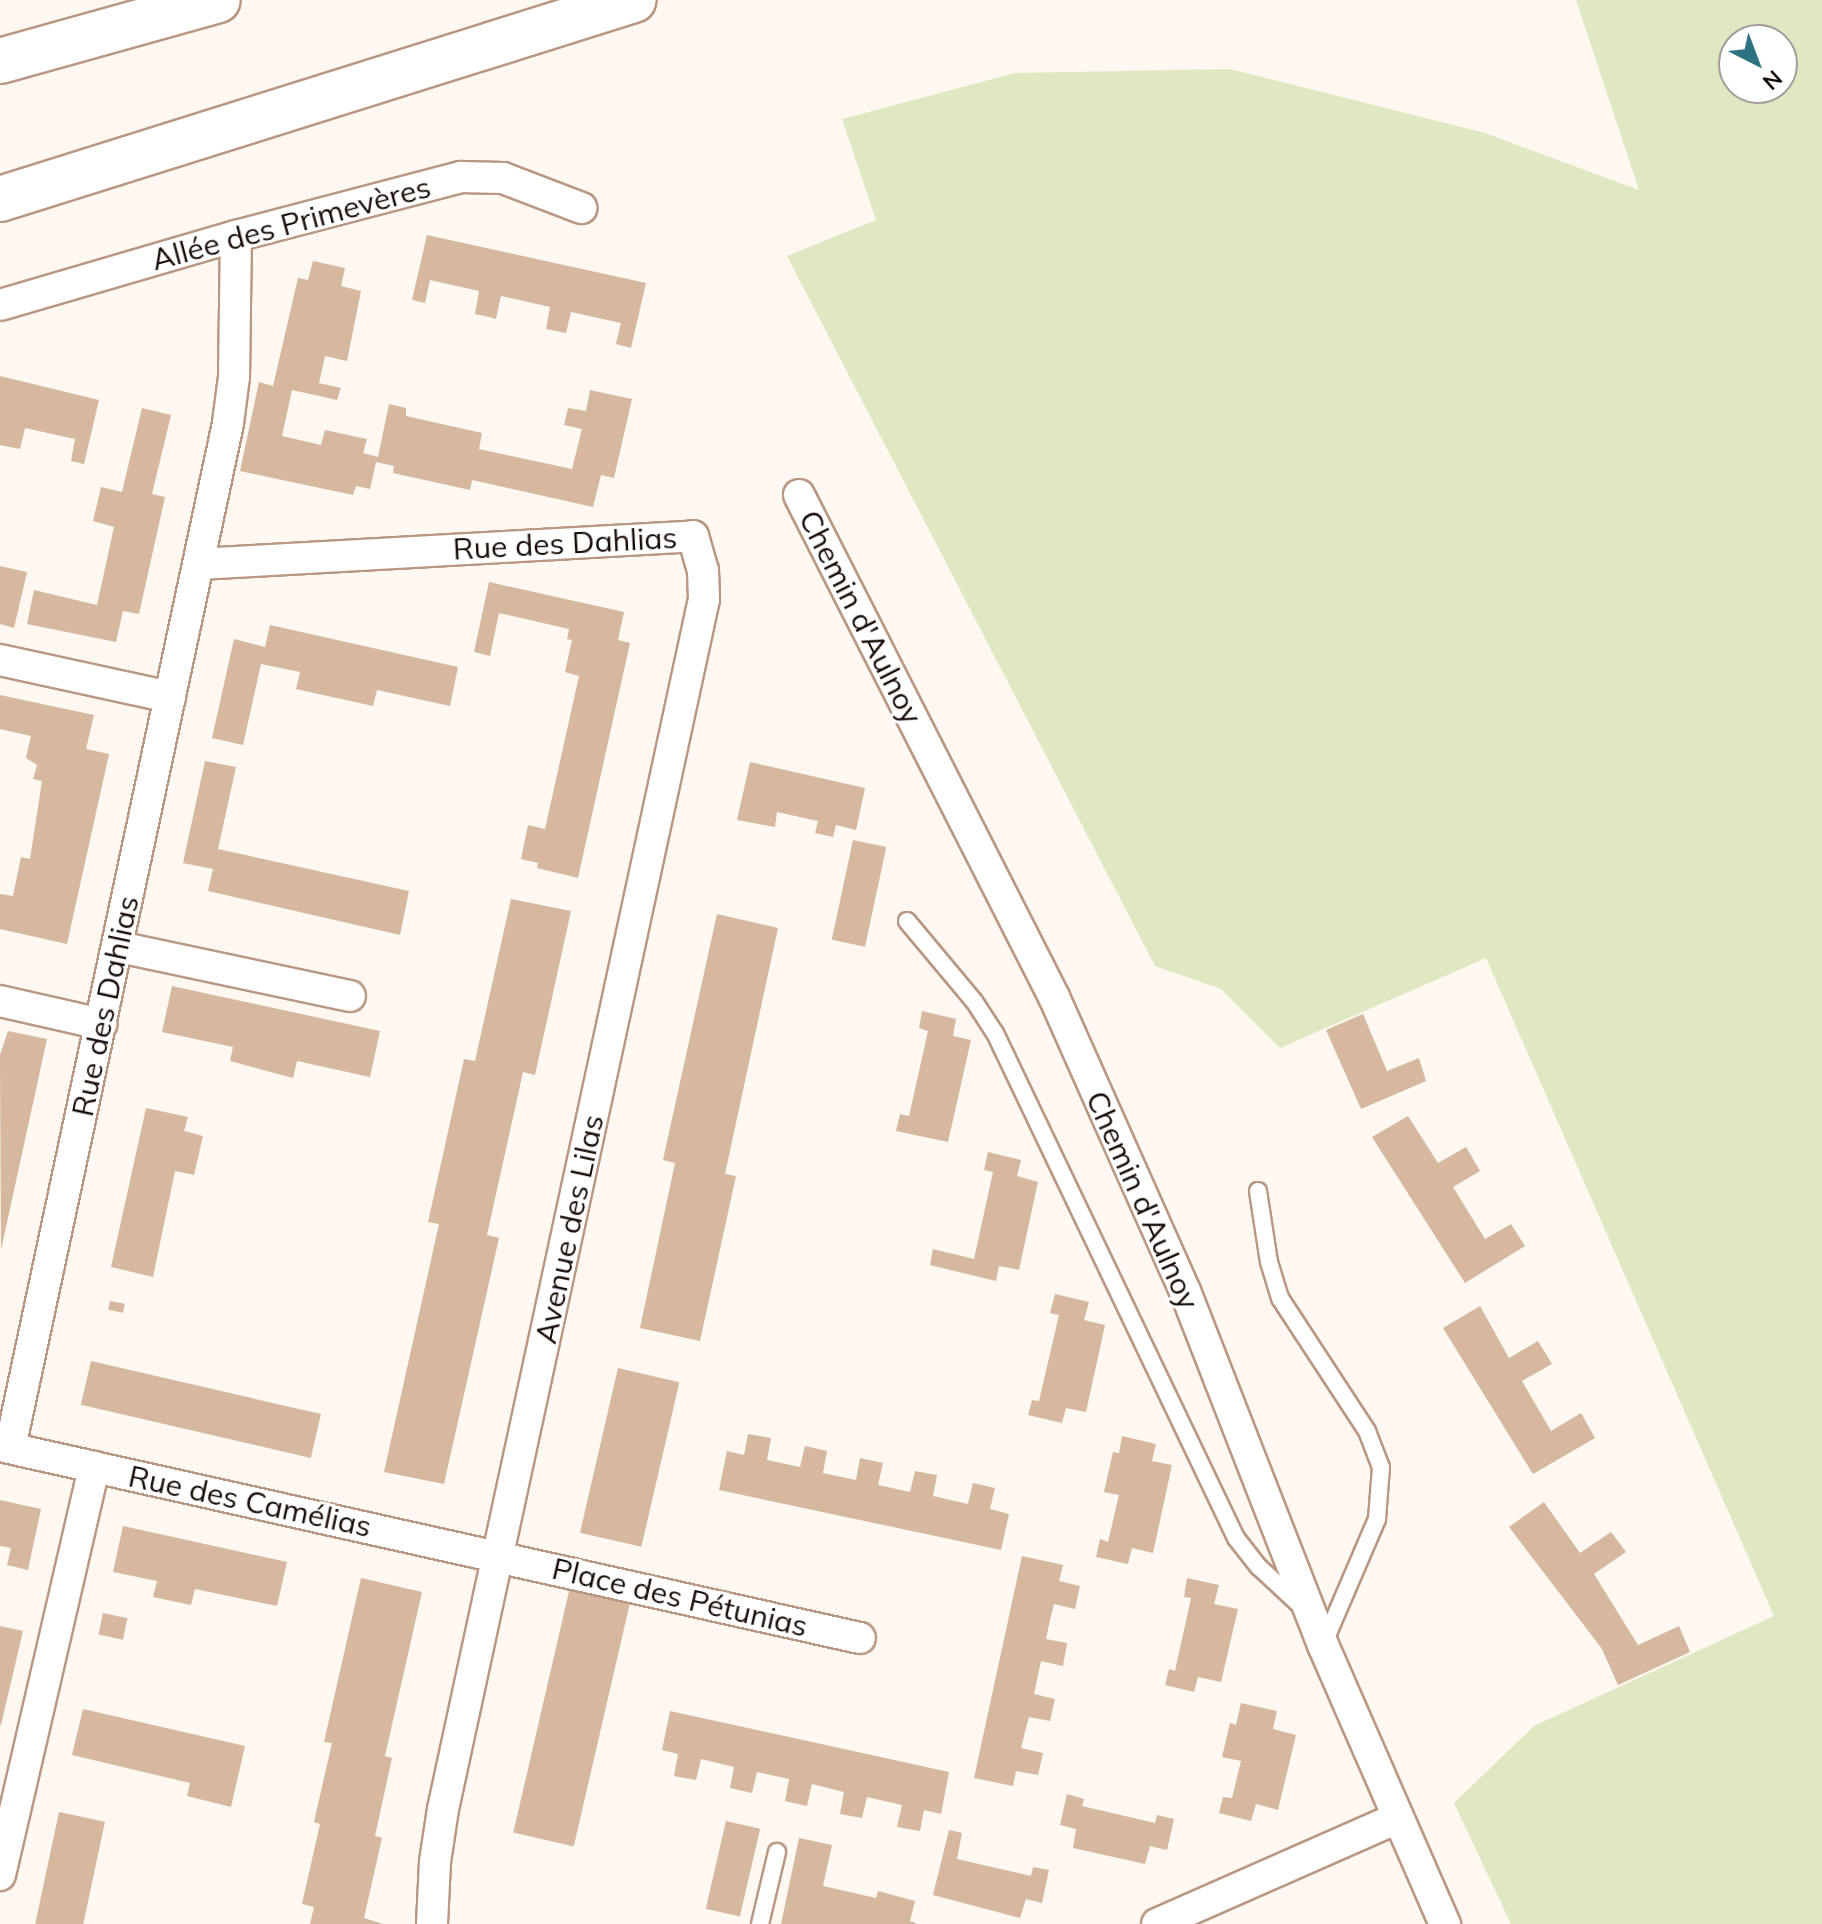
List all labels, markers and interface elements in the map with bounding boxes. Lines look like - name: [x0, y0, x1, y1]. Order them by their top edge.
- north arrow: [1718, 24, 1798, 104]
- text: N: [1757, 64, 1788, 96]
- street label: Allée des Primevères: [147, 168, 435, 278]
- street label: Chemin d'Aulnoy: [792, 504, 930, 730]
- street label: Rue des Dahlias: [452, 519, 678, 567]
- street label: Rue des Dahlias: [64, 893, 146, 1119]
- street label: Chemin d'Aulnoy: [1079, 1085, 1207, 1315]
- street label: Avenue des Lilas: [527, 1111, 611, 1347]
- street label: Rue des Camélias: [125, 1458, 375, 1544]
- street label: Place des Pétunias: [549, 1550, 811, 1644]

